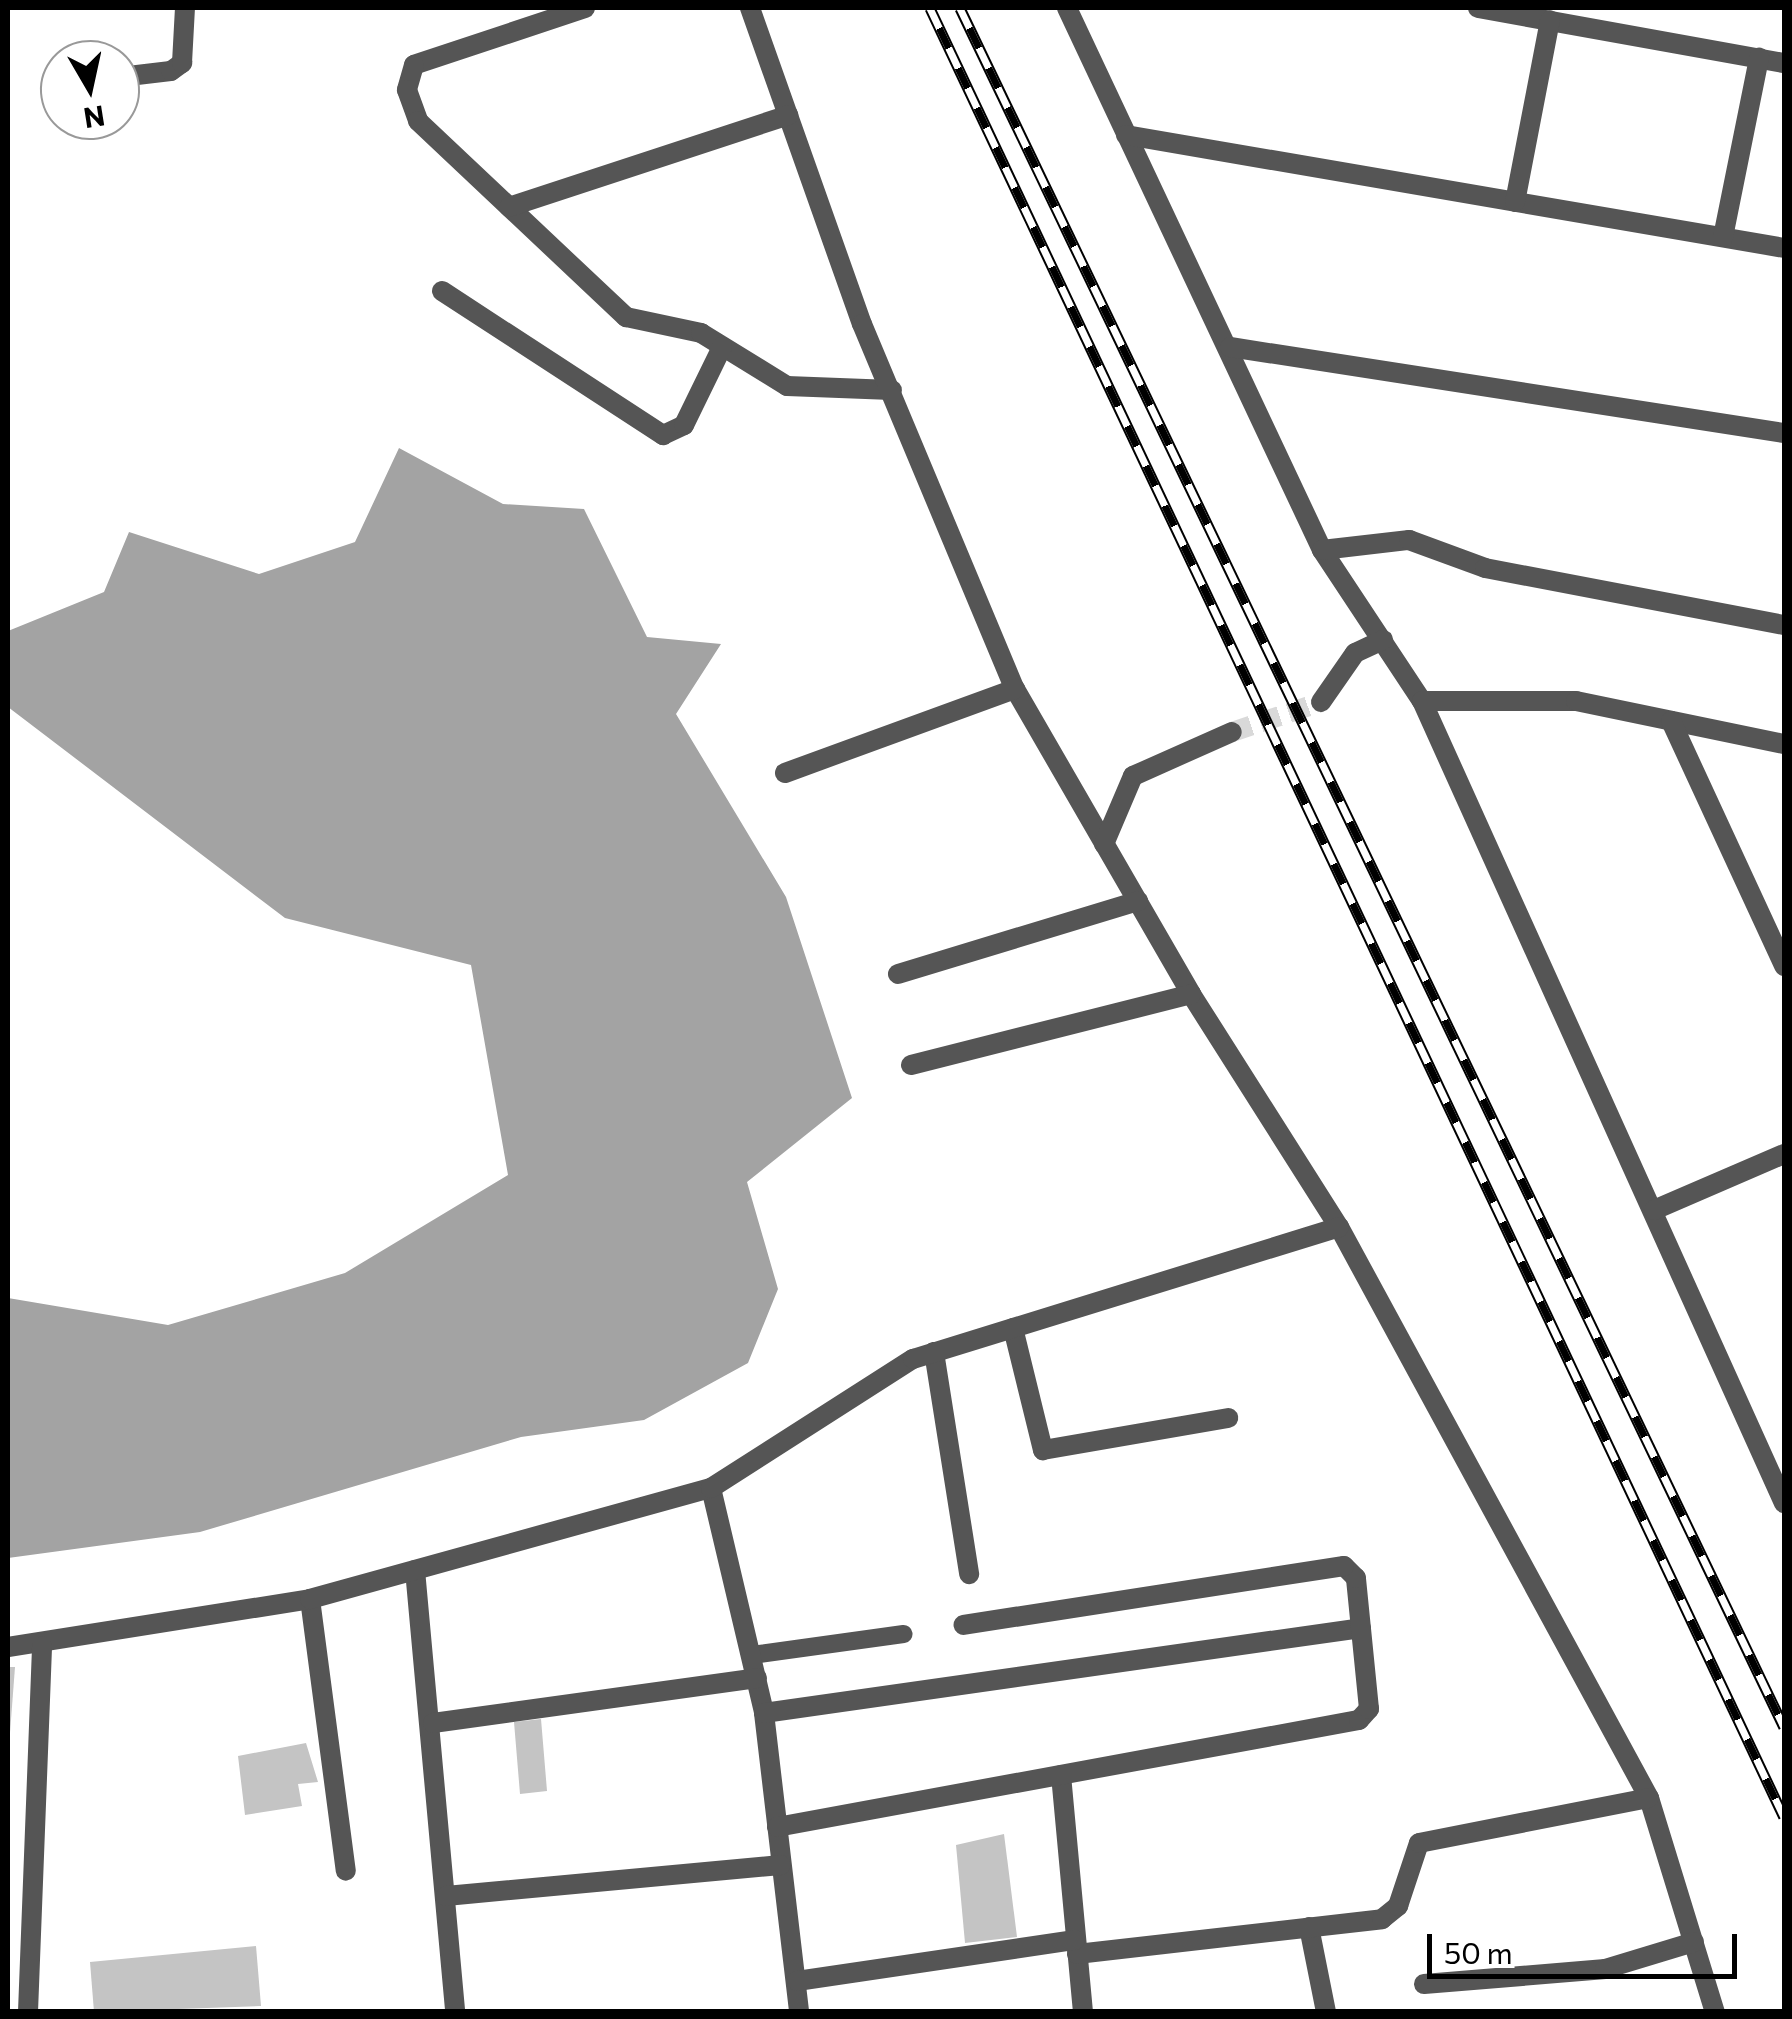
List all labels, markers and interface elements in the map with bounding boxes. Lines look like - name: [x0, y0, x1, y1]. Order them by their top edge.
- north arrow: [40, 40, 140, 140]
- text: N: [81, 99, 107, 136]
- scale bar: [1432, 1914, 1742, 1976]
- text: 50 m: [1444, 1933, 1513, 1970]

